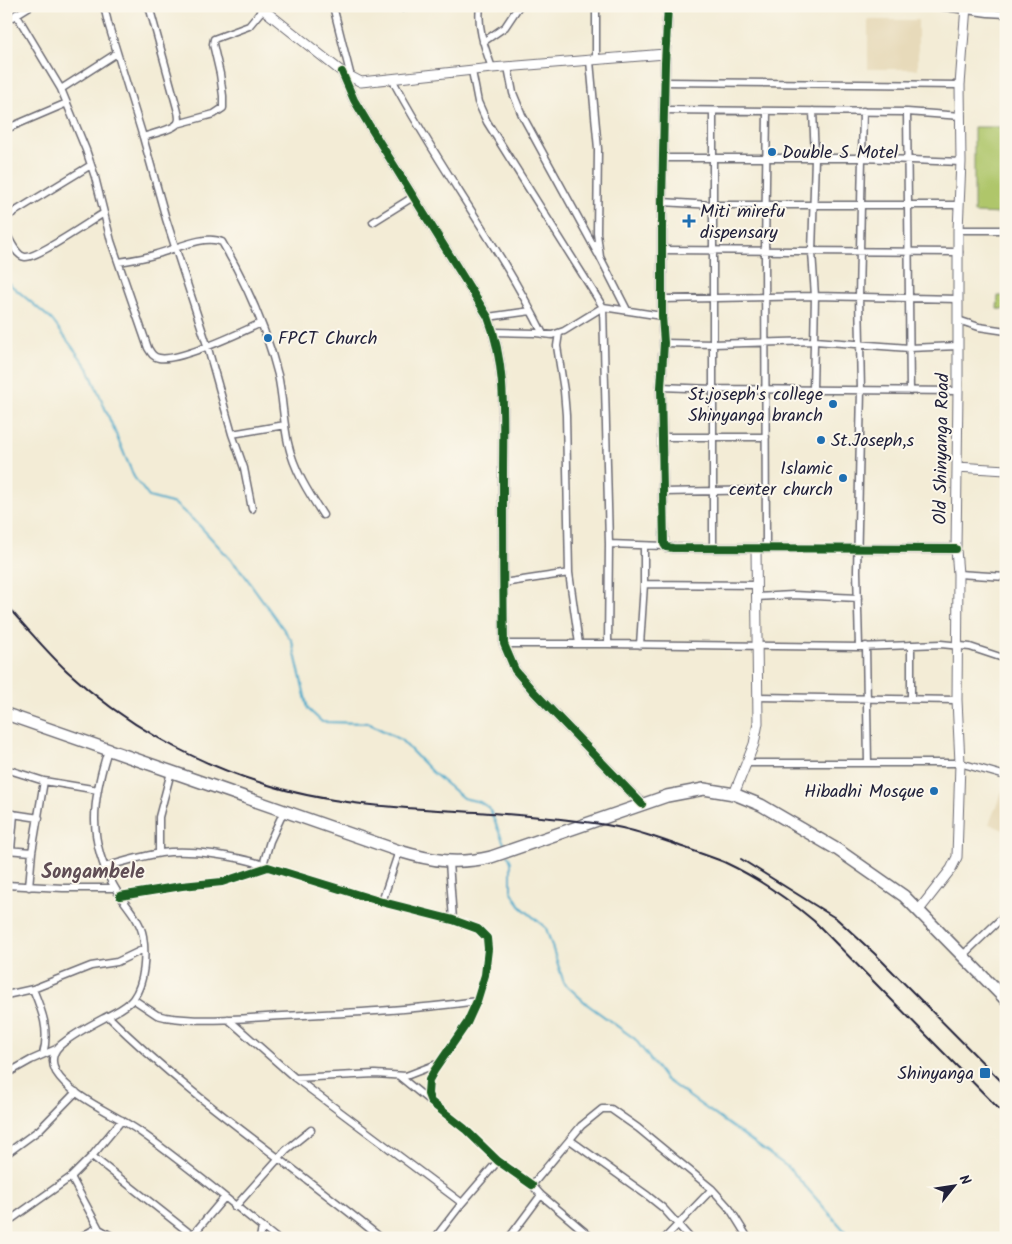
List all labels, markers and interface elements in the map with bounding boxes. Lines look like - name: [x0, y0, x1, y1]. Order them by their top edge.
- place label: Double S Motel: [782, 139, 899, 168]
- marker: Double S Motel: [766, 146, 778, 158]
- place label: Miti mirefu dispensary: [700, 198, 785, 248]
- marker: Miti mirefu dispensary: [682, 214, 696, 228]
- place label: FPCT Church: [278, 325, 378, 354]
- marker: FPCT Church: [262, 332, 274, 344]
- street label: Old Shinyanga Road: [927, 372, 958, 525]
- place label: St.joseph's college Shinyanga branch: [688, 381, 823, 431]
- marker: St.joseph's college Shinyanga branch: [827, 398, 839, 410]
- place label: St.Joseph,s: [831, 427, 914, 456]
- marker: St.Joseph,s: [815, 434, 827, 446]
- place label: Islamic center church: [729, 455, 833, 505]
- marker: Islamic center church: [837, 472, 849, 484]
- place label: Hibadhi Mosque: [804, 778, 924, 807]
- marker: Hibadhi Mosque: [928, 785, 940, 797]
- district label: Songambele: [41, 857, 145, 889]
- place label: Shinyanga: [897, 1060, 974, 1089]
- marker: Shinyanga: [978, 1066, 992, 1080]
- north arrow: [930, 1162, 980, 1212]
- text: N: [953, 1171, 976, 1189]

